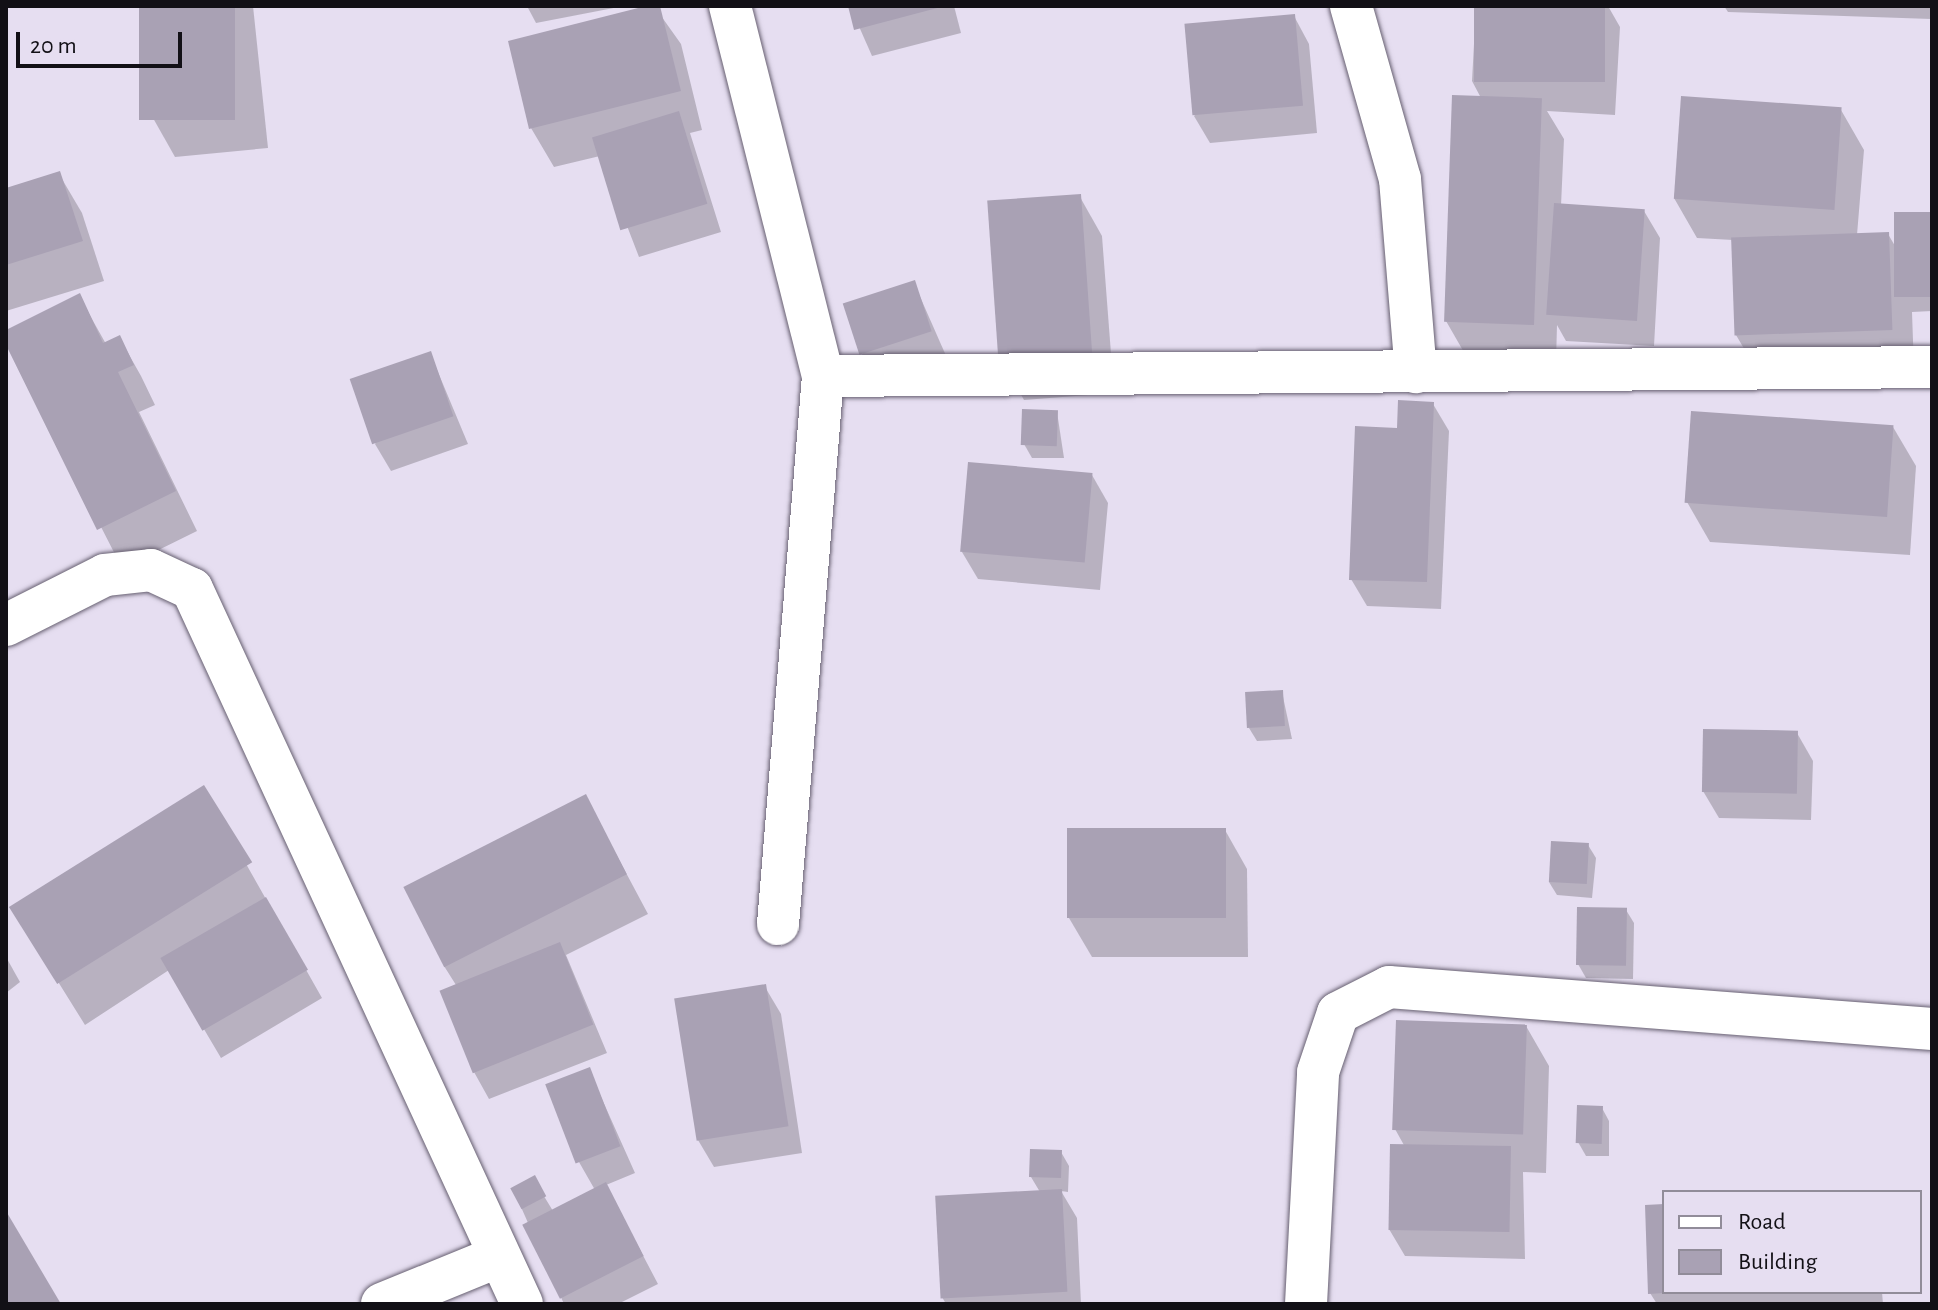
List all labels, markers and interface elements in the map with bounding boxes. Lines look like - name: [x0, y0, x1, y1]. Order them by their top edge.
- scale bar: [20, 16, 186, 66]
- text: 20 m: [30, 34, 77, 58]
- legend: [1662, 1190, 1922, 1294]
- text: Road: [1738, 1210, 1786, 1234]
- text: Building: [1738, 1250, 1817, 1274]

